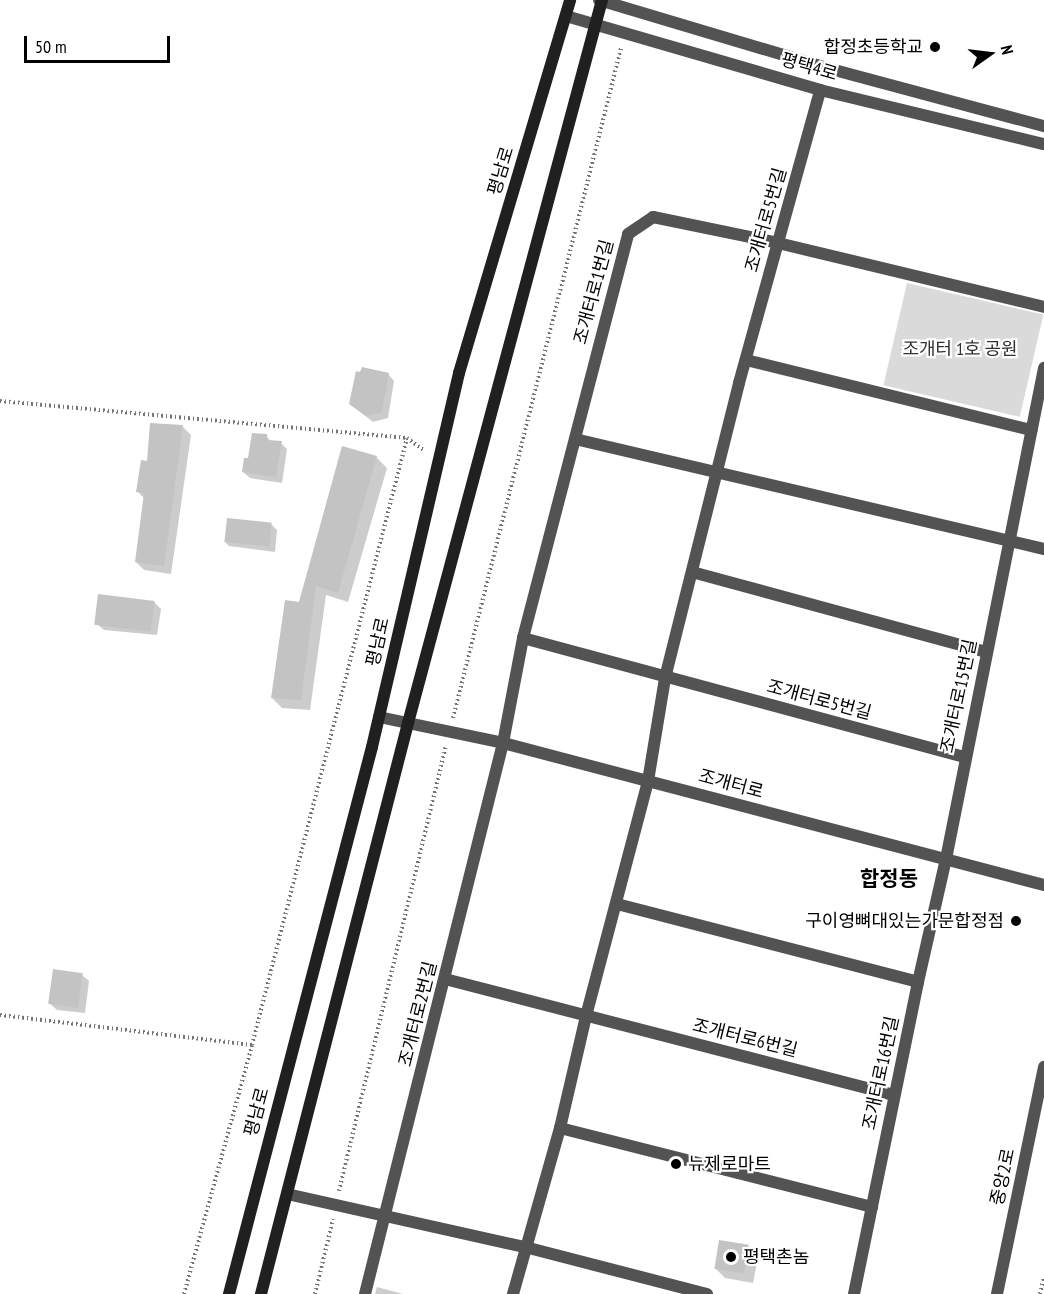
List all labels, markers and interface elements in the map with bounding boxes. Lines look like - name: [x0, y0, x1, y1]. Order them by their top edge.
- scale bar: [27, 24, 172, 62]
- north arrow: [960, 24, 1020, 84]
- text: 50 m: [35, 35, 67, 58]
- place label: 합정초등학교: [824, 36, 923, 58]
- marker: 합정초등학교: [928, 40, 942, 54]
- text: N: [997, 43, 1018, 56]
- street label: 평택4로: [778, 49, 840, 85]
- street label: 평남로: [483, 144, 519, 198]
- street label: 조개터로5번길: [741, 165, 791, 275]
- street label: 조개터로1번길: [570, 237, 618, 347]
- park label: 조개터 1호 공원: [902, 338, 1018, 360]
- street label: 평남로: [362, 615, 394, 669]
- street label: 조개터로15번길: [936, 637, 982, 755]
- street label: 조개터로5번길: [764, 676, 874, 724]
- street label: 조개터로: [696, 765, 766, 803]
- district label: 합정동: [860, 866, 918, 892]
- place label: 구이영뼈대있는가문합정점: [805, 910, 1004, 932]
- marker: 구이영뼈대있는가문합정점: [1009, 914, 1023, 928]
- street label: 조개터로2번길: [395, 959, 441, 1069]
- street label: 조개터로16번길: [858, 1014, 904, 1132]
- street label: 조개터로6번길: [690, 1015, 800, 1061]
- street label: 평남로: [240, 1085, 274, 1139]
- street label: 중앙2로: [986, 1146, 1020, 1208]
- place label: 뉴제로마트: [688, 1153, 771, 1175]
- marker: 뉴제로마트: [669, 1157, 683, 1171]
- place label: 평택촌놈: [743, 1246, 809, 1268]
- marker: 평택촌놈: [724, 1250, 738, 1264]

